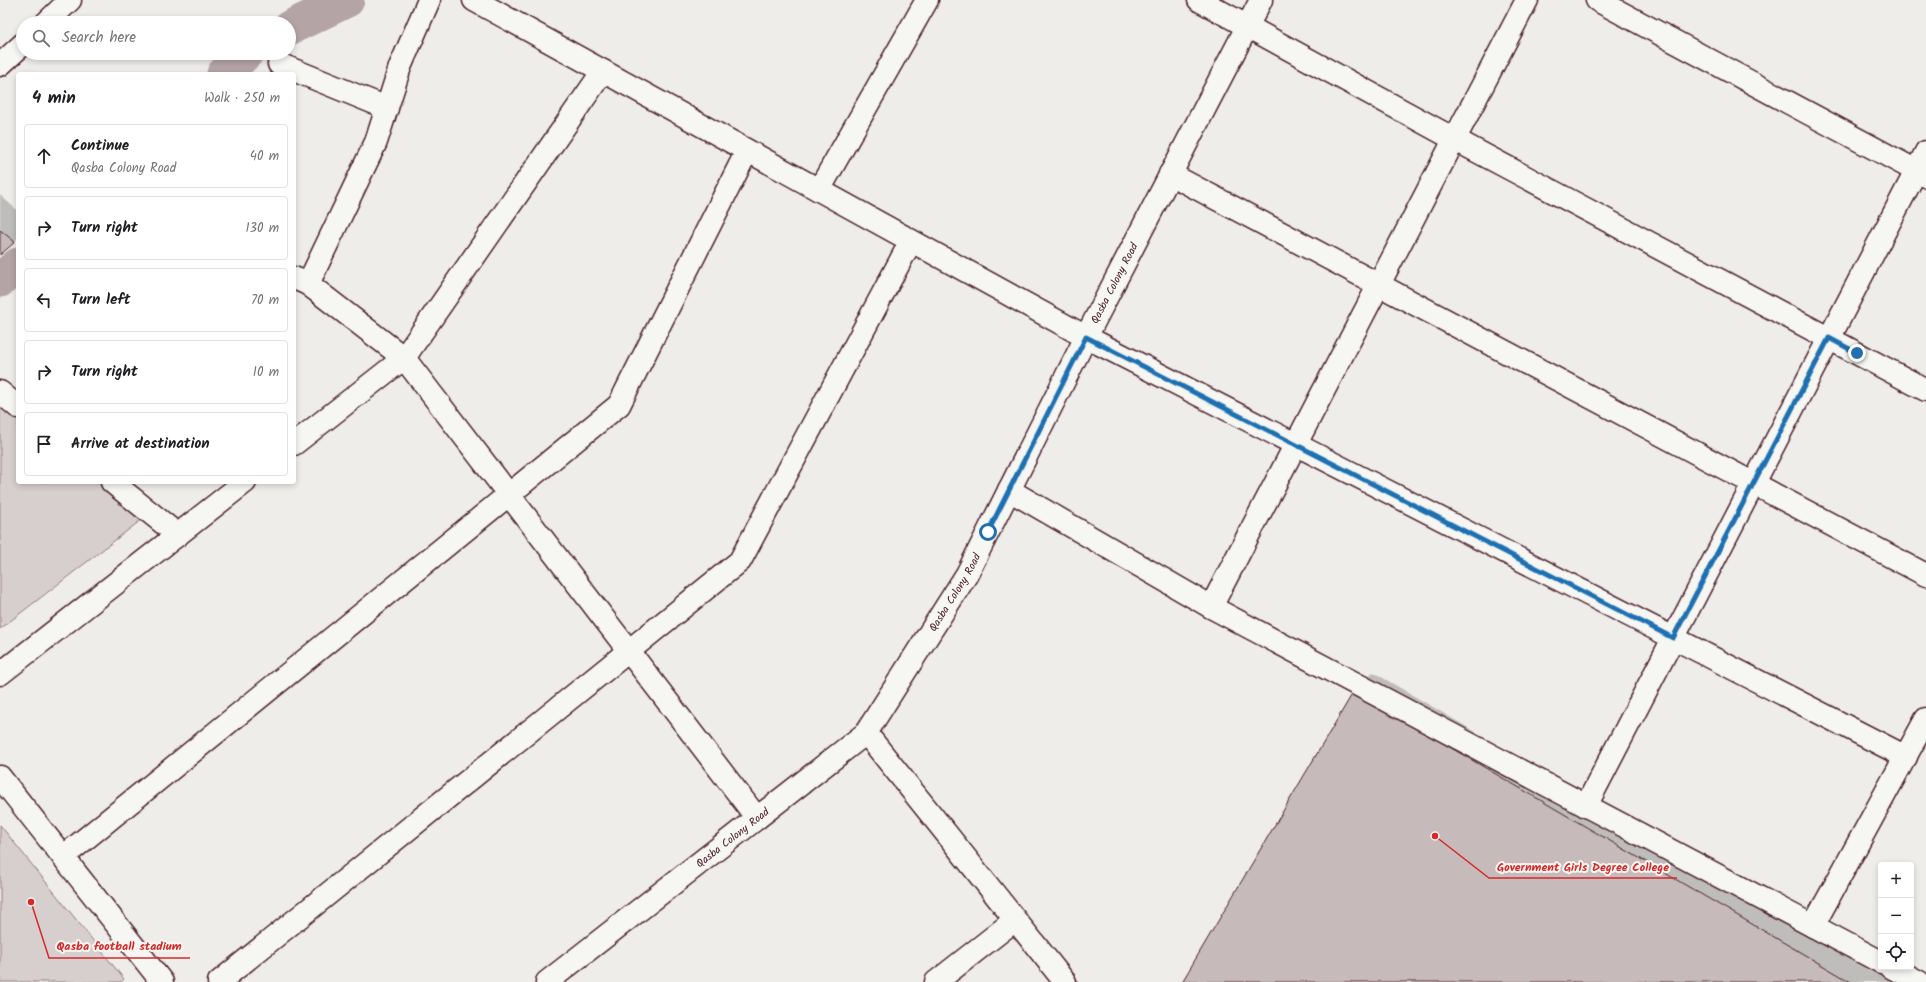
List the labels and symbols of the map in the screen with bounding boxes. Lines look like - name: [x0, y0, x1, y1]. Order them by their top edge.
- street label: Qasba Colony Road: [1086, 239, 1144, 327]
- route end: [1848, 344, 1866, 362]
- route start: [979, 523, 997, 541]
- street label: Qasba Colony Road: [925, 550, 986, 636]
- street label: Qasba Colony Road: [692, 803, 774, 873]
- callout: Government Girls Degree College: [1489, 854, 1677, 878]
- text: Government Girls Degree College: [1497, 858, 1669, 877]
- callout: Qasba football stadium: [49, 934, 190, 958]
- text: Qasba football stadium: [56, 937, 182, 956]

